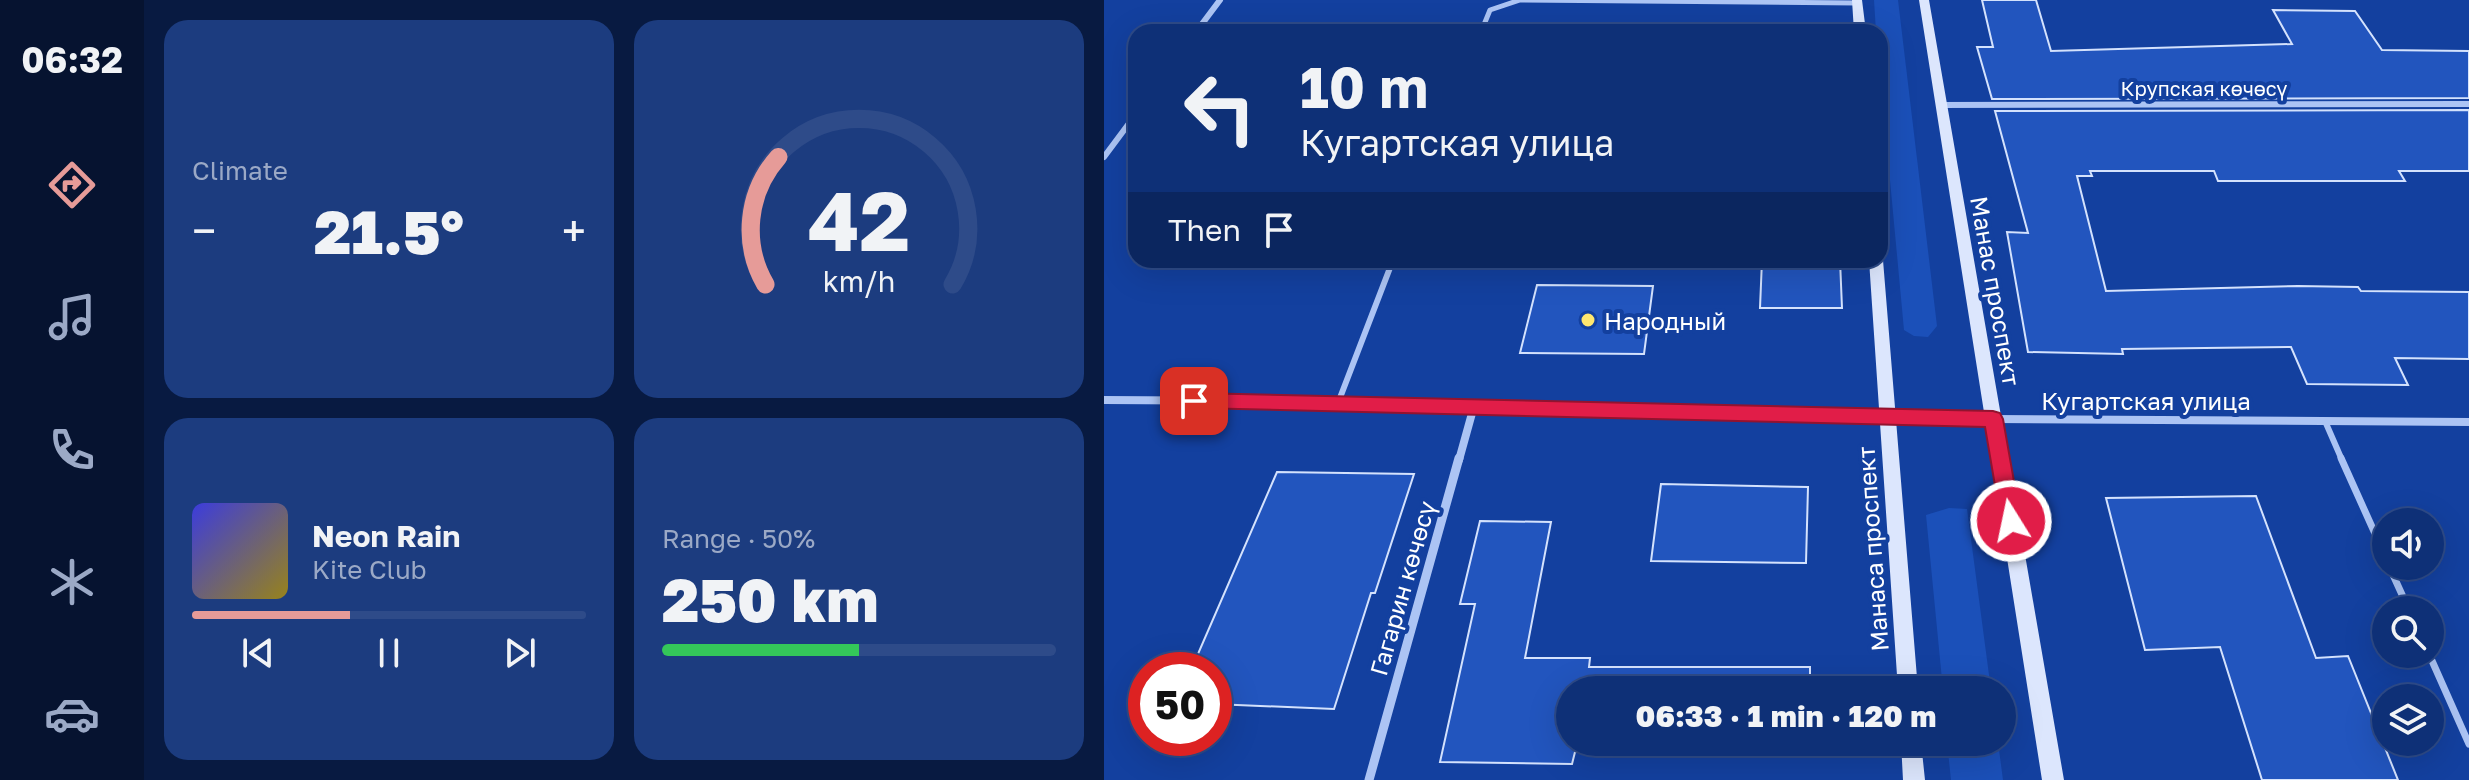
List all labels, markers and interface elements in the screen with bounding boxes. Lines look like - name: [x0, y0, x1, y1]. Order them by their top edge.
- text: 06:32: [21, 38, 123, 81]
- text: 10 m: [1300, 53, 1428, 120]
- icon: left: [1168, 56, 1272, 160]
- street label: Крупская көчөсү: [2121, 76, 2287, 101]
- text: Кугартская улица: [1300, 121, 1614, 164]
- text: Climate: [192, 155, 288, 186]
- icon: directions: [44, 157, 100, 213]
- text: 42: [808, 169, 910, 269]
- street label: Манас проспект: [1965, 194, 2027, 388]
- text: 21.5°: [314, 195, 464, 267]
- text: −: [192, 204, 216, 257]
- text: +: [562, 204, 586, 257]
- icon: arrive: [1257, 208, 1301, 252]
- text: Then: [1168, 212, 1241, 248]
- text: km/h: [823, 264, 895, 298]
- icon: music: [44, 289, 100, 345]
- place label: Народный: [1604, 306, 1726, 335]
- marker: Народный: [1579, 311, 1597, 329]
- pin: [1160, 367, 1228, 435]
- icon: arrive: [1172, 379, 1216, 423]
- street label: Кугартская улица: [2041, 386, 2251, 415]
- icon: phone: [44, 422, 100, 478]
- street label: Манаса проспект: [1850, 445, 1894, 653]
- position arrow: [1969, 479, 2053, 563]
- street label: Гагарин көчөсү: [1363, 497, 1442, 679]
- map controls: [2372, 508, 2444, 756]
- button: sound: [2372, 508, 2444, 580]
- text: Neon Rain: [312, 518, 460, 554]
- text: Range · 50%: [662, 523, 815, 554]
- icon: climate: [44, 554, 100, 610]
- text: Kite Club: [312, 554, 427, 585]
- text: 250 km: [662, 563, 878, 635]
- button: search: [2372, 596, 2444, 668]
- icon: previous: [236, 631, 280, 675]
- icon: pause: [367, 631, 411, 675]
- icon: next: [498, 631, 542, 675]
- speed limit sign: 50: [1128, 652, 1232, 756]
- button: layers: [2372, 684, 2444, 756]
- icon: car: [44, 686, 100, 742]
- text: 06:33 · 1 min · 120 m: [1636, 698, 1936, 734]

